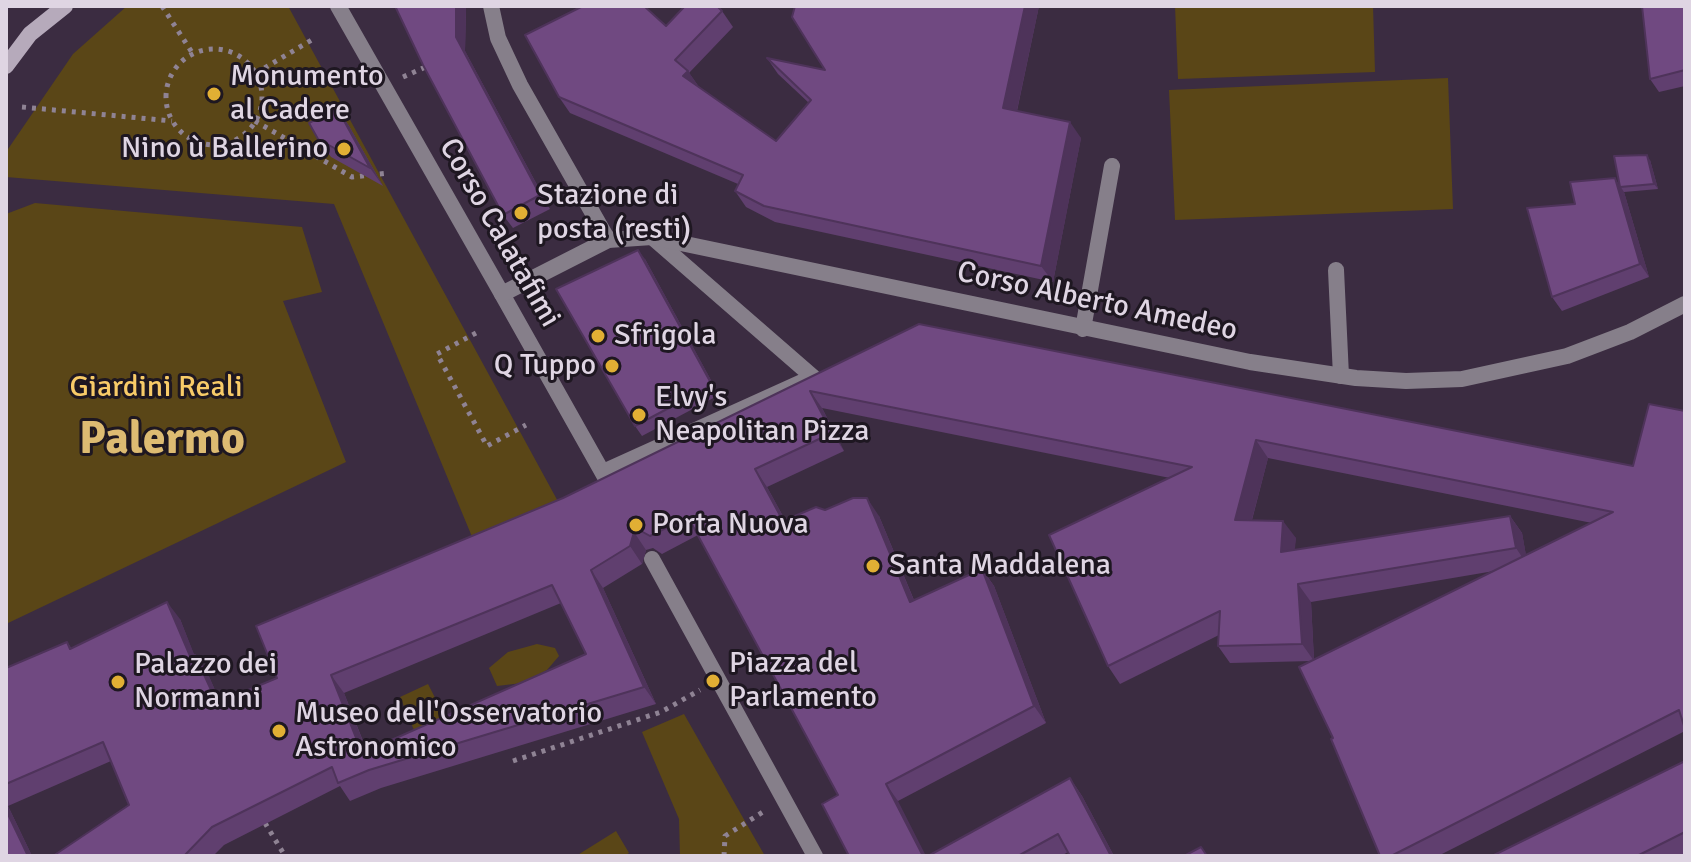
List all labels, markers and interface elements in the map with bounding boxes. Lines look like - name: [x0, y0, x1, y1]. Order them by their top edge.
- place label: Monumento al Cadere: [230, 59, 384, 130]
- marker: Monumento al Cadere: [205, 85, 223, 103]
- place label: Nino ù Ballerino: [121, 131, 328, 167]
- street label: Corso Calatafimi: [430, 132, 568, 334]
- marker: Nino ù Ballerino: [335, 140, 353, 158]
- place label: Stazione di posta (resti): [537, 178, 691, 248]
- marker: Stazione di posta (resti): [512, 204, 530, 222]
- street label: Corso Alberto Amedeo: [954, 255, 1240, 349]
- place label: Sfrigola: [614, 318, 716, 354]
- marker: Sfrigola: [589, 327, 607, 345]
- place label: Q Tuppo: [494, 348, 596, 384]
- marker: Q Tuppo: [603, 357, 621, 375]
- park label: Giardini Reali: [69, 370, 243, 406]
- place label: Elvy's Neapolitan Pizza: [655, 380, 870, 450]
- marker: Elvy's Neapolitan Pizza: [630, 406, 648, 424]
- district label: Palermo: [79, 413, 245, 469]
- place label: Porta Nuova: [652, 507, 809, 543]
- marker: Porta Nuova: [627, 516, 645, 534]
- place label: Santa Maddalena: [889, 548, 1111, 584]
- marker: Santa Maddalena: [864, 557, 882, 575]
- place label: Piazza del Parlamento: [729, 646, 877, 716]
- place label: Palazzo dei Normanni: [134, 647, 277, 718]
- marker: Piazza del Parlamento: [704, 672, 722, 690]
- marker: Palazzo dei Normanni: [109, 673, 127, 691]
- place label: Museo dell'Osservatorio Astronomico: [295, 696, 602, 766]
- marker: Museo dell'Osservatorio Astronomico: [270, 722, 288, 740]

